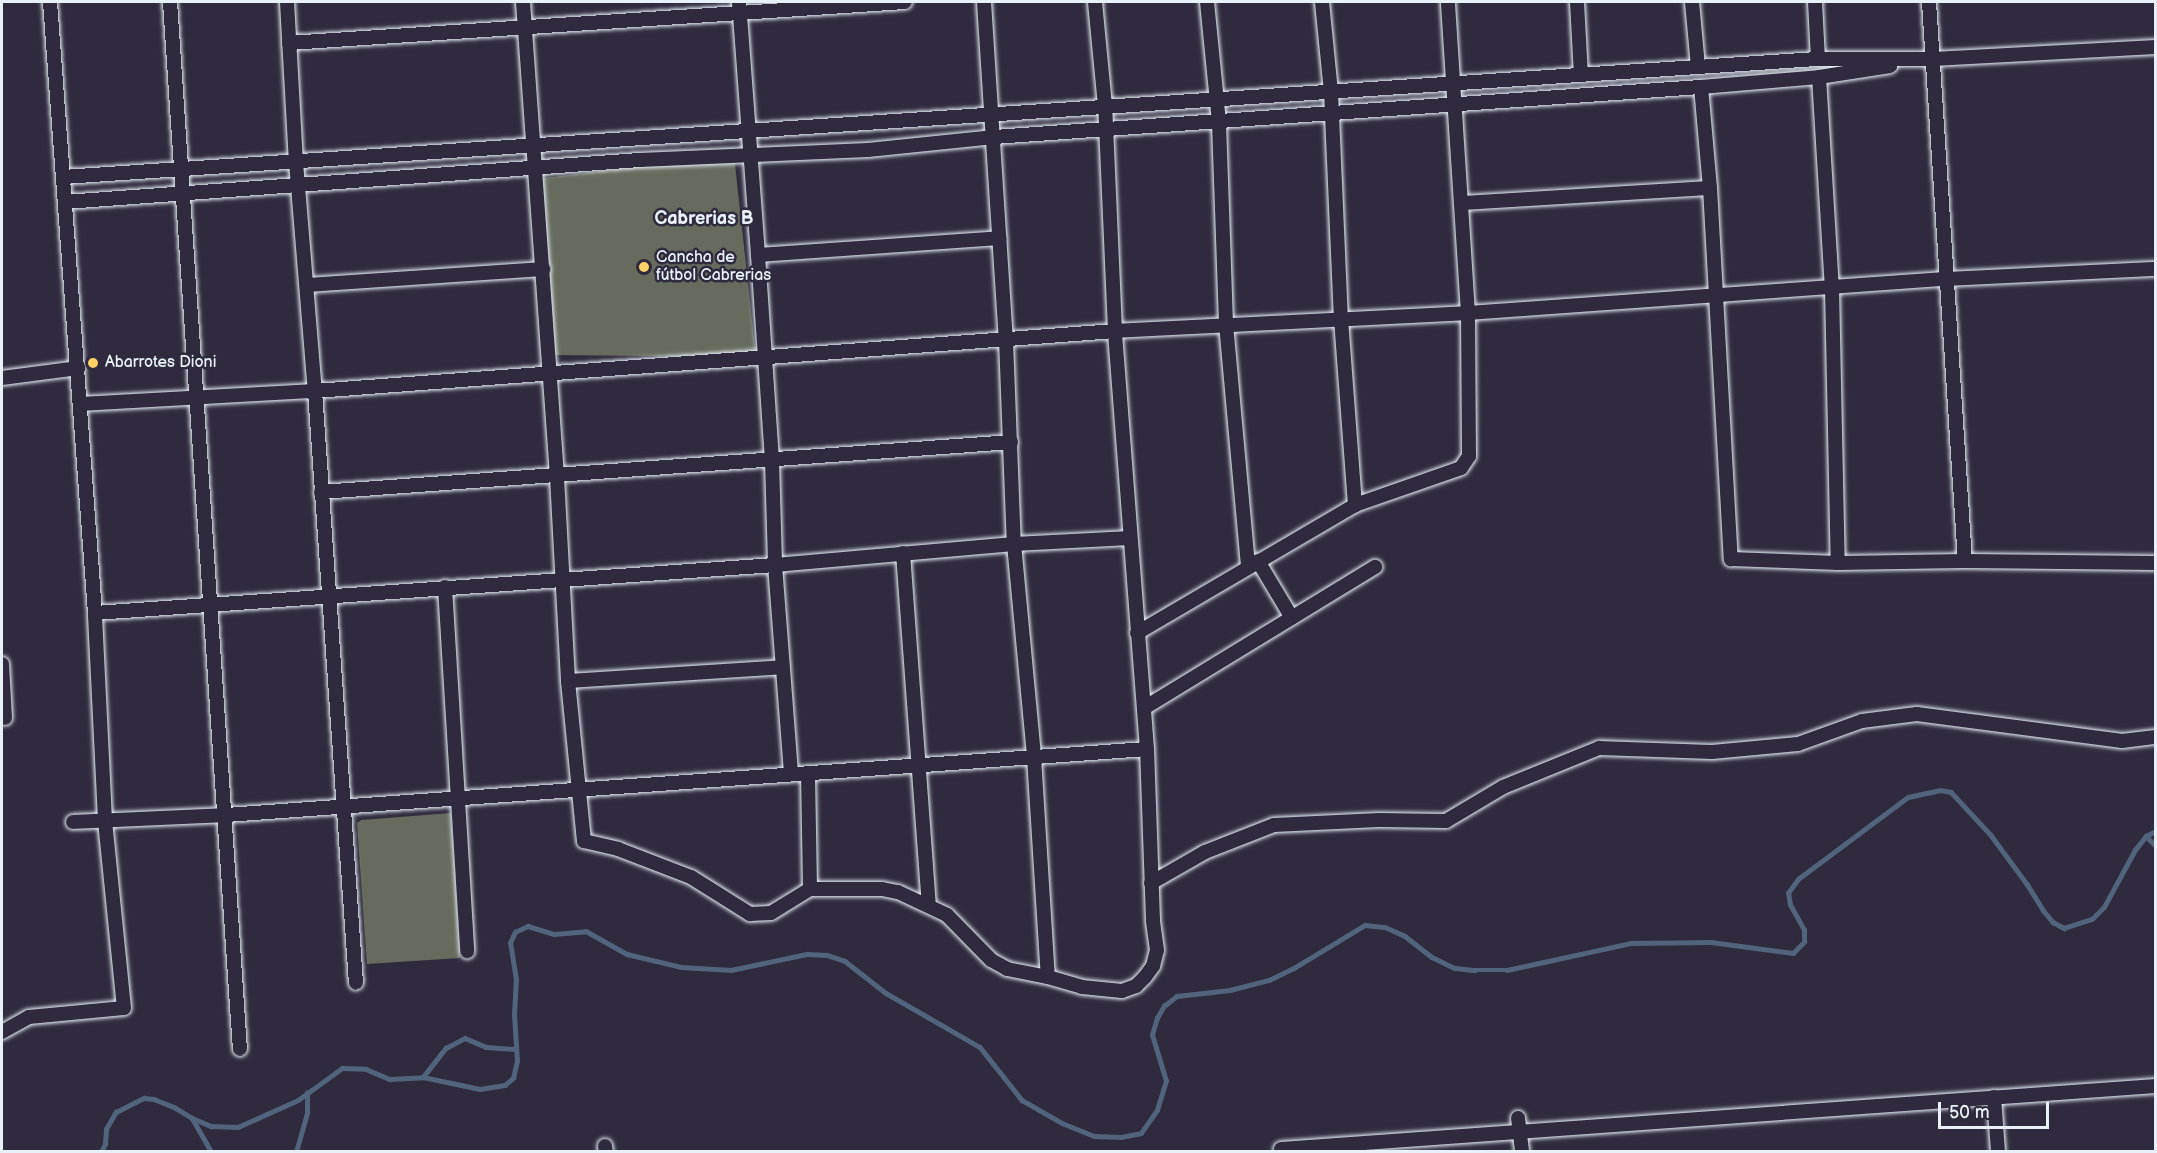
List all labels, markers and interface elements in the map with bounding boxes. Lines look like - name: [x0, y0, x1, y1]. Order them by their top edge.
- district label: Cabrerias B: [654, 208, 754, 230]
- place label: Cancha de fútbol Cabrerias: [656, 248, 771, 286]
- marker: Cancha de fútbol Cabrerias: [637, 260, 651, 274]
- place label: Abarrotes Dioni: [105, 353, 216, 373]
- marker: Abarrotes Dioni: [86, 356, 100, 370]
- scale bar: [1941, 1090, 2052, 1128]
- text: 50 m: [1949, 1102, 1990, 1123]

